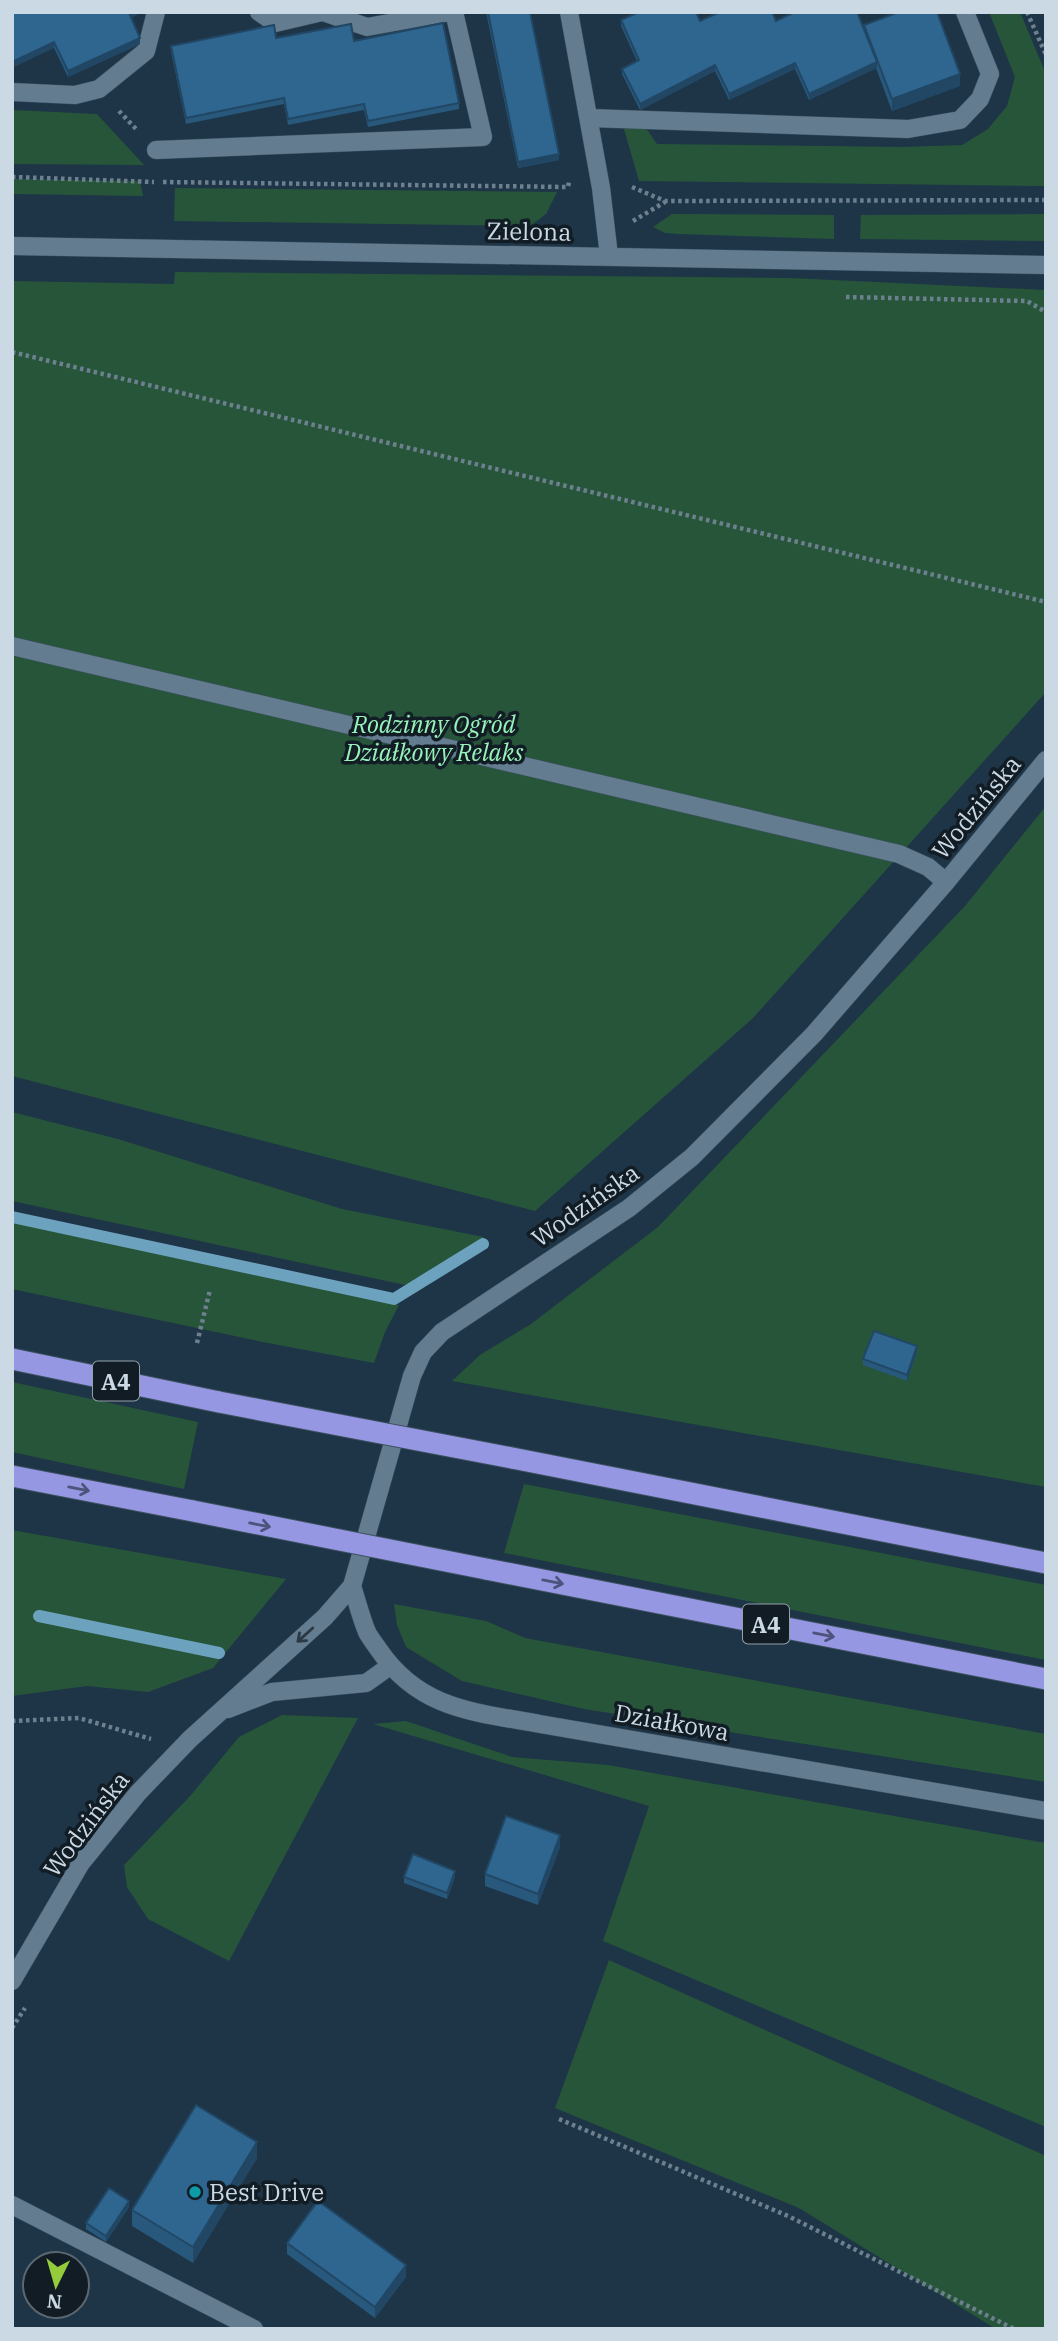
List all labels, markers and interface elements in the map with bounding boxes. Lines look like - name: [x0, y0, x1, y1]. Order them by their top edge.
- street label: Zielona: [486, 214, 572, 248]
- park label: Rodzinny Ogród Działkowy Relaks: [344, 708, 523, 768]
- street label: Wodzińska: [924, 749, 1028, 865]
- street label: Wodzińska: [525, 1156, 645, 1254]
- road number: A4: [93, 1362, 139, 1400]
- one-way arrow: [67, 1482, 90, 1496]
- one-way arrow: [248, 1518, 271, 1532]
- one-way arrow: [541, 1576, 564, 1589]
- road number: A4: [743, 1604, 789, 1644]
- one-way arrow: [296, 1627, 314, 1643]
- one-way arrow: [812, 1629, 835, 1643]
- street label: Działkowa: [612, 1696, 732, 1748]
- street label: Wodzińska: [36, 1765, 136, 1883]
- place label: Best Drive: [209, 2176, 324, 2208]
- marker: Best Drive: [187, 2184, 203, 2200]
- north arrow: [21, 2250, 91, 2320]
- text: N: [46, 2289, 63, 2315]

